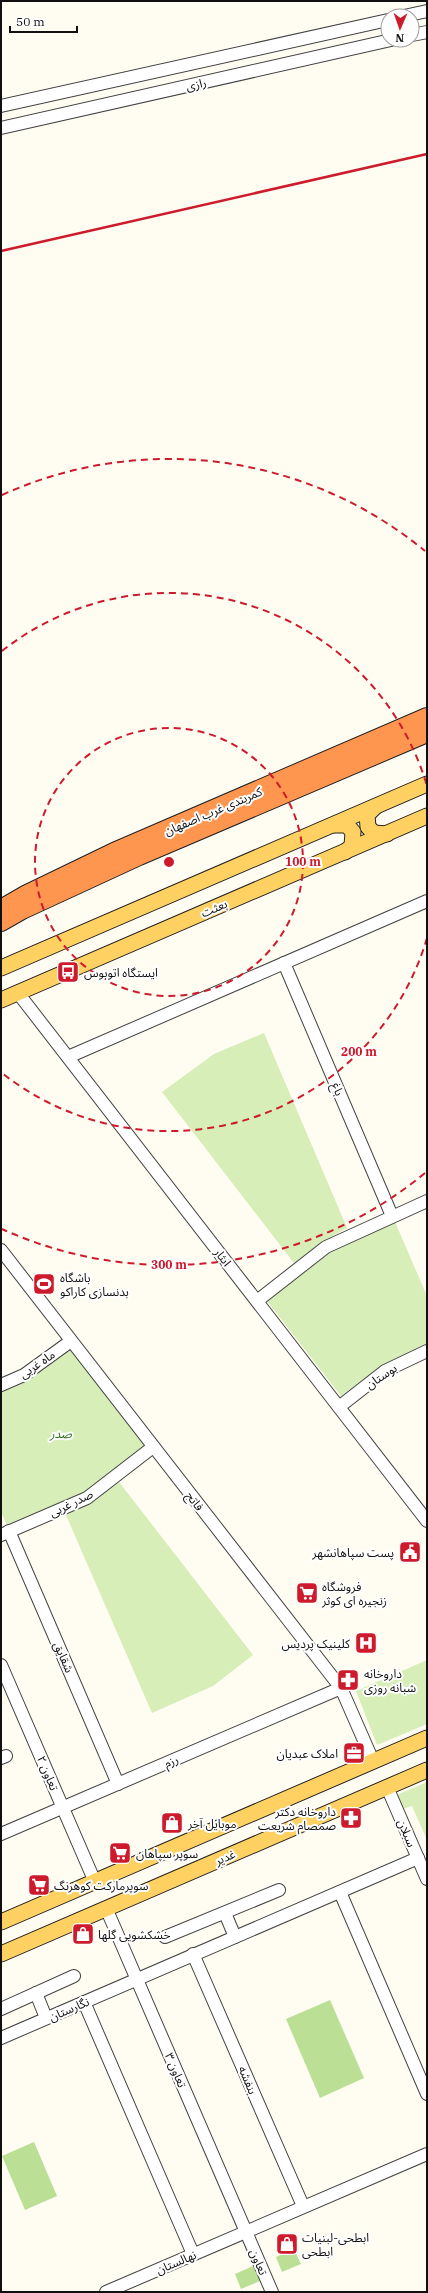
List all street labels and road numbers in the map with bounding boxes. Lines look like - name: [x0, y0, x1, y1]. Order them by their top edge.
- street label: رازی: [184, 74, 208, 94]
- street label: کمربندی غرب اصفهان: [162, 783, 265, 839]
- street label: بعثت: [199, 896, 229, 920]
- street label: باغ: [327, 1080, 347, 1099]
- street label: ایثار: [211, 1244, 235, 1269]
- street label: ماه غربی: [16, 1347, 58, 1381]
- street label: بوستان: [363, 1360, 400, 1392]
- street label: صدر غربی: [47, 1486, 96, 1520]
- street label: فاتح: [181, 1488, 207, 1515]
- street label: شقایق: [50, 1639, 77, 1675]
- street label: رزم: [162, 1751, 181, 1773]
- street label: تعاون ۲: [34, 1753, 62, 1793]
- street label: سبلان: [394, 1817, 420, 1849]
- street label: غدیر: [212, 1846, 238, 1868]
- street label: نگارستان: [47, 1994, 91, 2024]
- street label: تعاون ۳: [162, 2050, 190, 2090]
- street label: بنفشه: [235, 2064, 261, 2096]
- street label: نهالستان: [154, 2247, 198, 2277]
- street label: تعاون: [247, 2247, 271, 2278]

